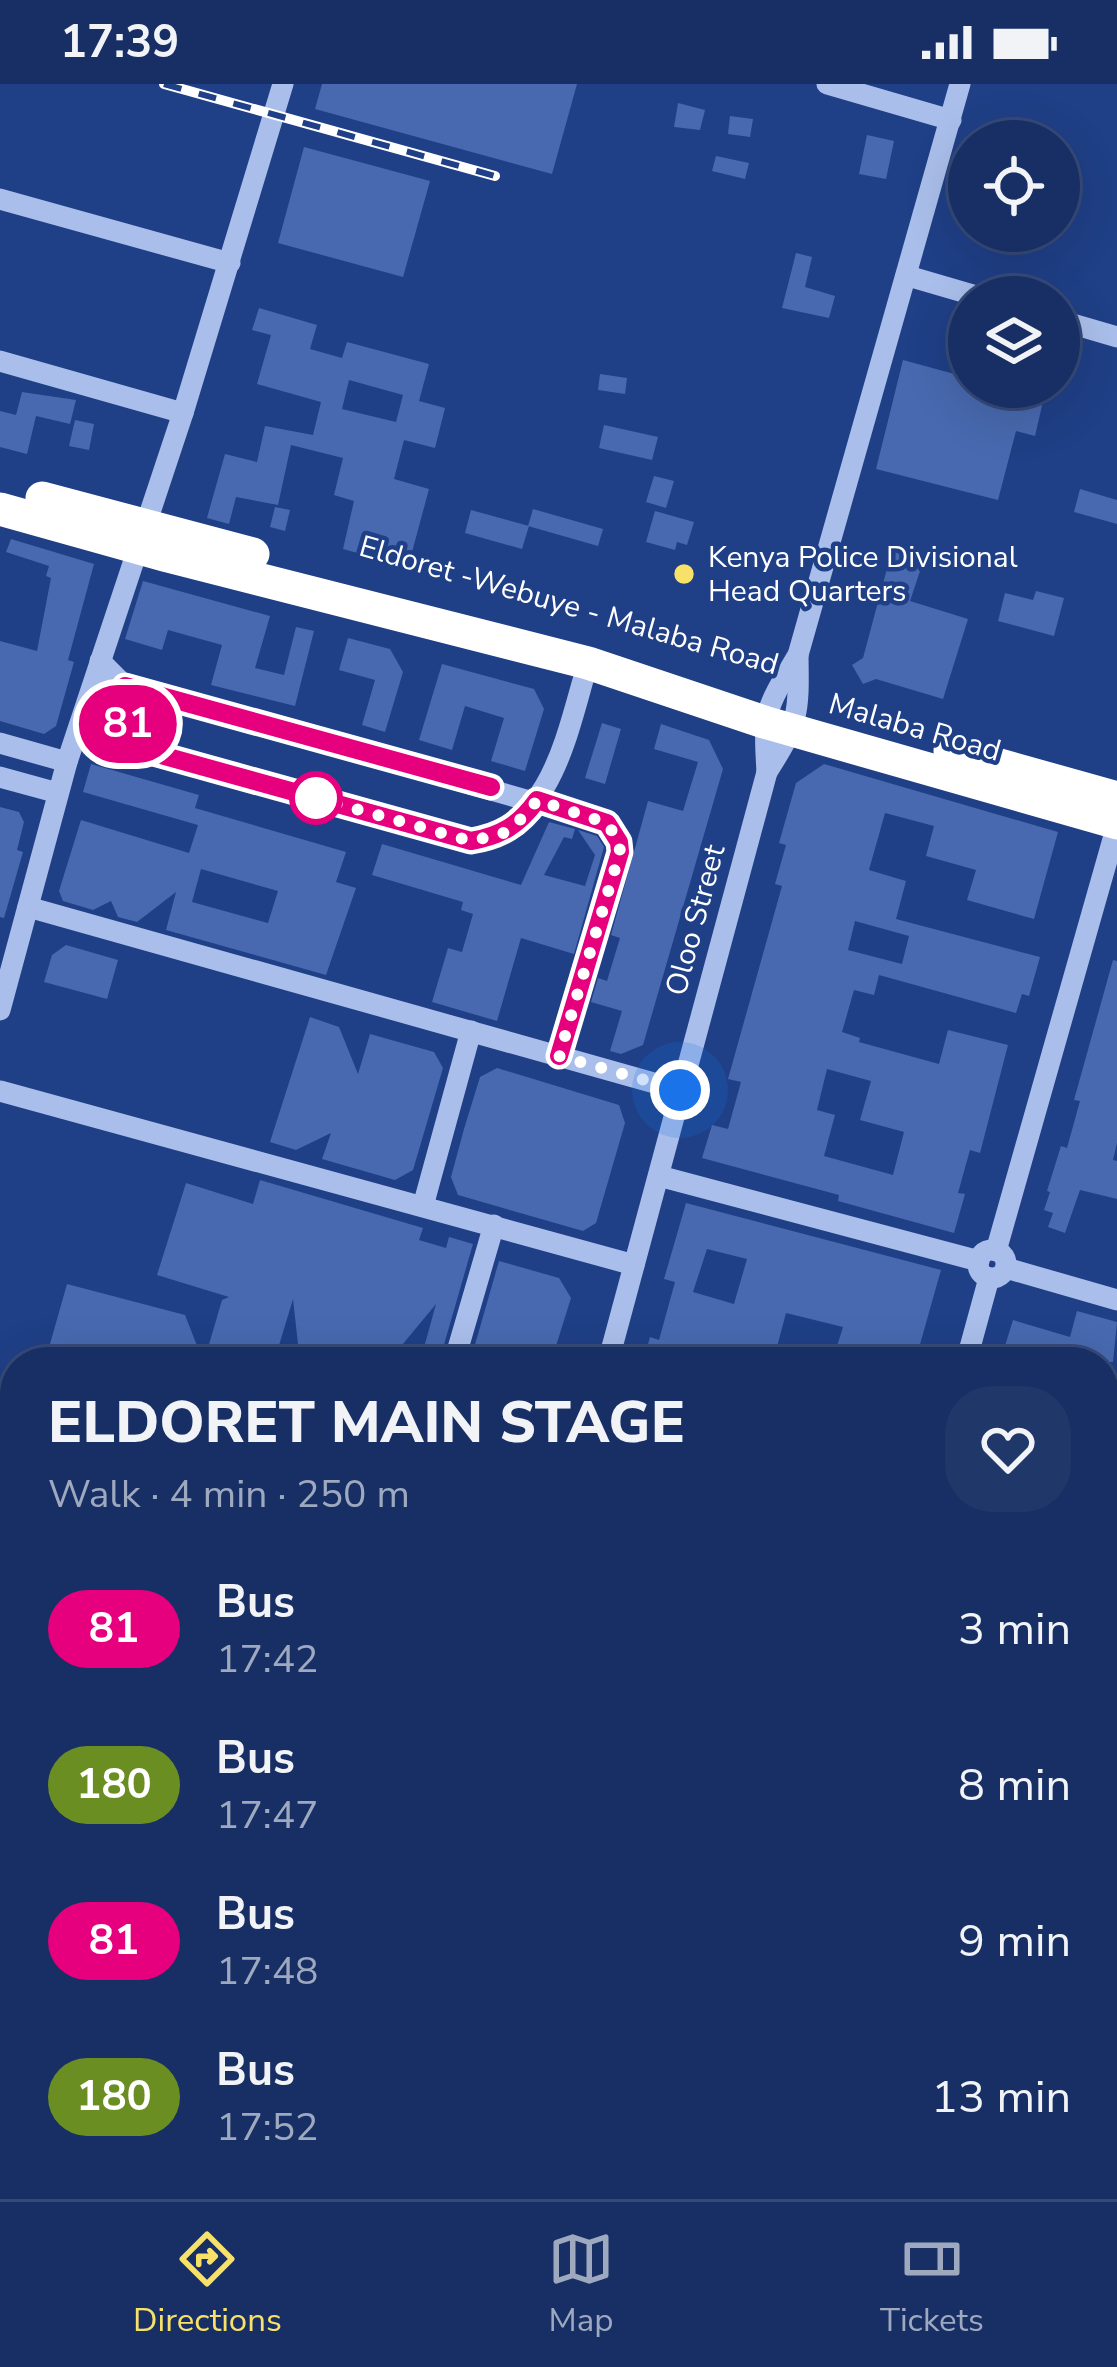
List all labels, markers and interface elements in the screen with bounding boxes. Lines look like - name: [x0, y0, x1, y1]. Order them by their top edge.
- text: 17:39: [60, 12, 179, 73]
- map controls: [948, 120, 1080, 408]
- button: locate: [948, 120, 1080, 252]
- button: layers: [948, 276, 1080, 408]
- street label: Eldoret -Webuye - Malaba Road: [354, 526, 783, 685]
- place label: Kenya Police Divisional Head Quarters: [708, 537, 1018, 612]
- marker: Kenya Police Divisional Head Quarters: [671, 561, 697, 587]
- street label: Malaba Road: [824, 683, 1006, 772]
- line badge: 81: [74, 685, 182, 763]
- text: 81: [103, 695, 153, 752]
- unlabelled marker: [291, 773, 341, 823]
- street label: Oloo Street: [656, 840, 735, 1000]
- your location: [650, 1060, 710, 1120]
- text: ELDORET MAIN STAGE: [48, 1384, 685, 1462]
- button: heart: [945, 1386, 1071, 1512]
- text: Walk · 4 min · 250 m: [48, 1468, 410, 1521]
- text: Bus: [216, 1572, 295, 1633]
- text: 3 min: [958, 1599, 1071, 1660]
- text: 81: [89, 1600, 139, 1657]
- text: 17:42: [216, 1633, 319, 1686]
- text: Bus: [216, 1728, 295, 1789]
- text: 8 min: [958, 1755, 1071, 1816]
- text: 180: [76, 1756, 152, 1813]
- text: 17:47: [216, 1789, 319, 1842]
- text: Bus: [216, 1884, 295, 1945]
- text: 9 min: [958, 1911, 1071, 1972]
- text: 81: [89, 1912, 139, 1969]
- text: 17:48: [216, 1945, 319, 1998]
- text: Bus: [216, 2040, 295, 2101]
- text: 13 min: [931, 2067, 1071, 2128]
- text: 180: [76, 2068, 152, 2125]
- text: 17:52: [216, 2101, 319, 2154]
- tab: Directions: [133, 2226, 282, 2343]
- tab: Map: [548, 2226, 614, 2343]
- tab: Tickets: [880, 2226, 984, 2343]

